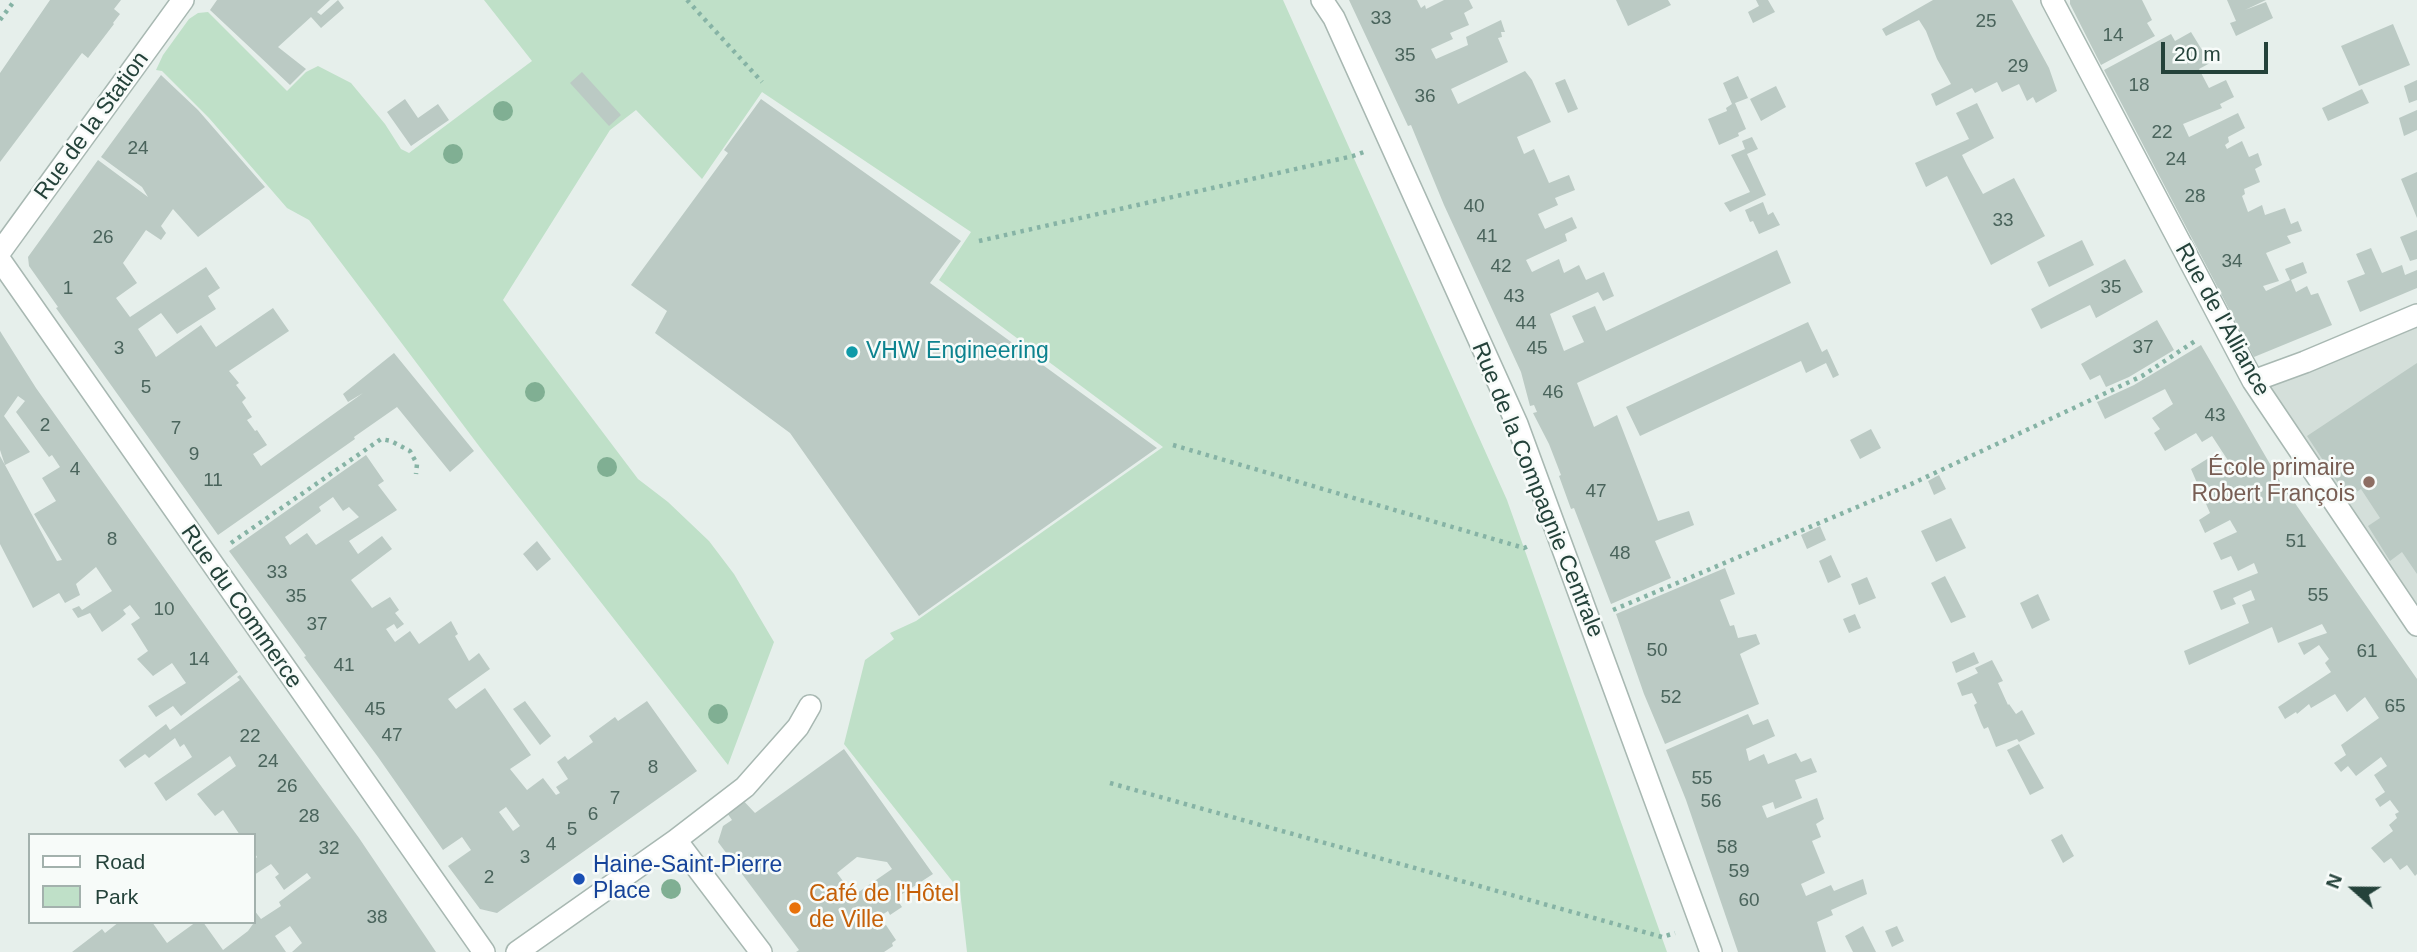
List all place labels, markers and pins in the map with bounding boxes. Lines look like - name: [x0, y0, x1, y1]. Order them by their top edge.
- place label: VHW Engineering: [866, 338, 1049, 366]
- marker: VHW Engineering: [844, 344, 860, 360]
- place label: École primaire Robert François: [2191, 455, 2355, 509]
- marker: École primaire Robert François: [2361, 474, 2377, 490]
- place label: Haine-Saint-Pierre Place: [593, 852, 782, 906]
- marker: Haine-Saint-Pierre Place: [571, 871, 587, 887]
- place label: Café de l'Hôtel de Ville: [809, 881, 959, 935]
- marker: Café de l'Hôtel de Ville: [787, 900, 803, 916]

